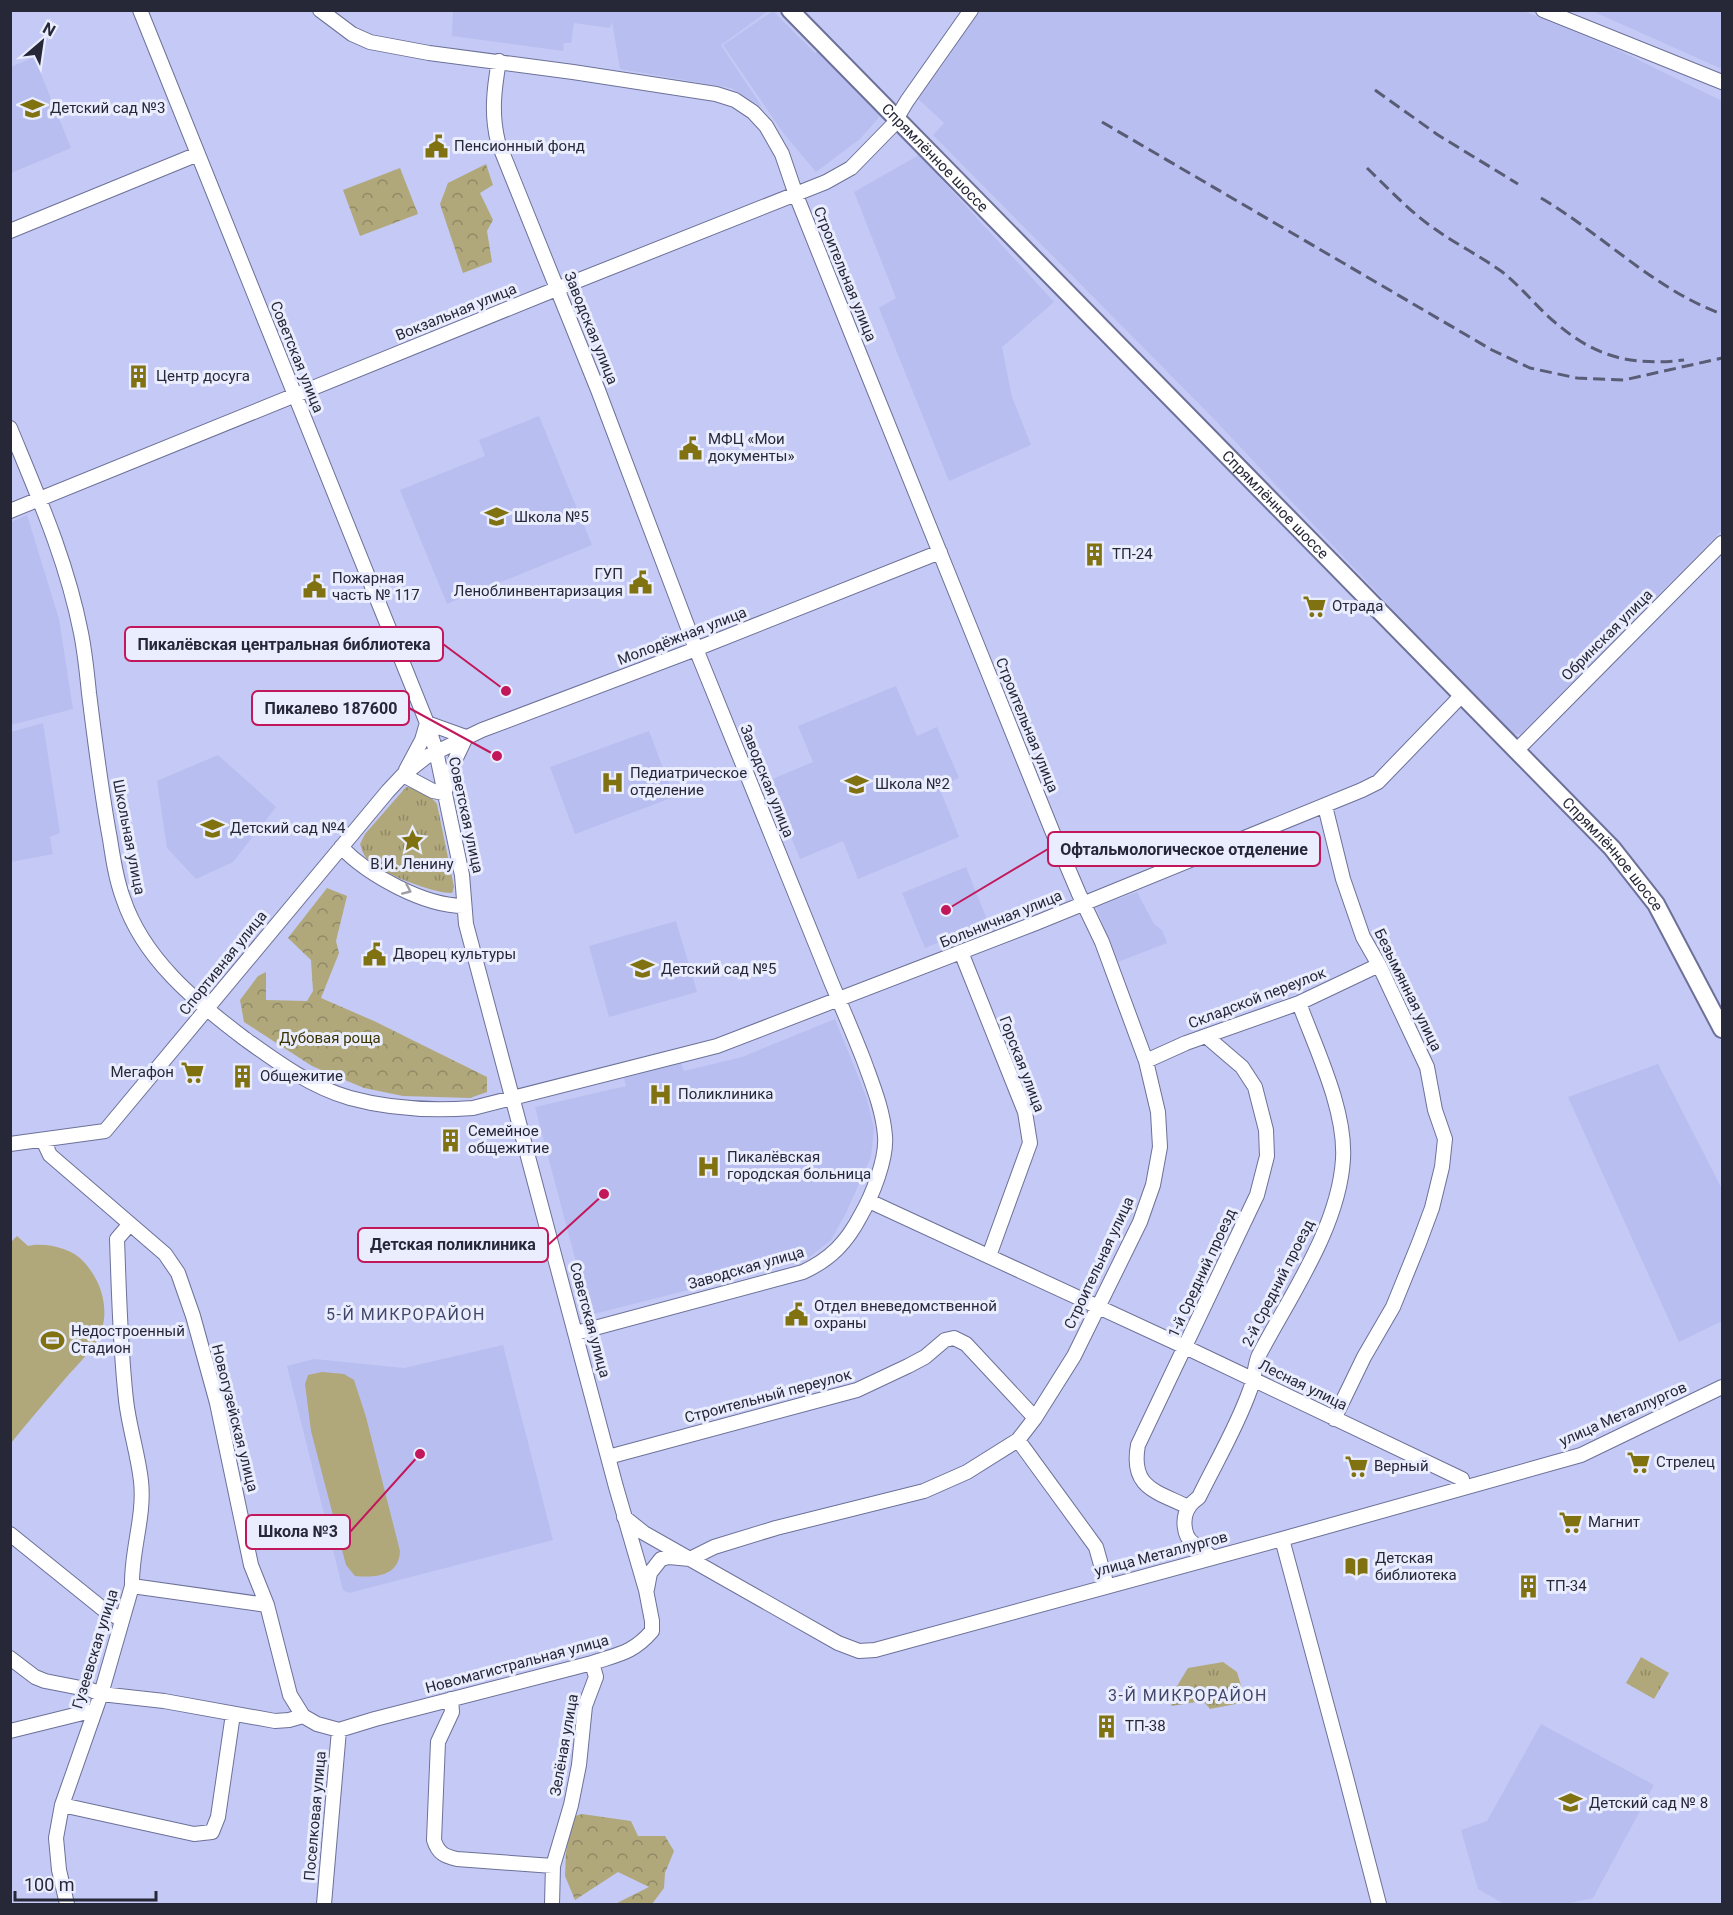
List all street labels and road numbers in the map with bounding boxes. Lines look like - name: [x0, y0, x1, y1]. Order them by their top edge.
- street label: Спрямлённое шоссе: [878, 100, 992, 216]
- street label: Строительная улица: [810, 204, 880, 344]
- street label: Заводская улица: [560, 269, 622, 387]
- street label: Вокзальная улица: [393, 280, 519, 344]
- street label: Советская улица: [266, 299, 328, 415]
- street label: Спрямлённое шоссе: [1218, 447, 1332, 563]
- street label: Обринская улица: [1558, 586, 1656, 684]
- street label: Молодёжная улица: [615, 603, 749, 669]
- street label: Строительная улица: [992, 655, 1062, 795]
- street label: Заводская улица: [736, 722, 798, 840]
- street label: Советская улица: [445, 755, 487, 875]
- street label: Школьная улица: [109, 778, 149, 896]
- street label: Спрямлённое шоссе: [1558, 794, 1667, 914]
- street label: Больничная улица: [937, 886, 1065, 952]
- street label: Спортивная улица: [175, 907, 271, 1019]
- street label: Безымянная улица: [1370, 926, 1446, 1054]
- street label: Складской переулок: [1186, 964, 1328, 1032]
- street label: Горская улица: [995, 1014, 1049, 1114]
- street label: Строительная улица: [1060, 1194, 1138, 1332]
- street label: 1-й Средний проезд: [1164, 1206, 1240, 1340]
- street label: 2-й Средний проезд: [1238, 1217, 1318, 1349]
- street label: Заводская улица: [686, 1243, 806, 1293]
- street label: Советская улица: [566, 1260, 614, 1380]
- street label: Новогузейская улица: [208, 1342, 262, 1494]
- street label: Лесная улица: [1256, 1356, 1350, 1414]
- street label: Строительный переулок: [683, 1365, 853, 1427]
- street label: улица Металлургов: [1557, 1378, 1689, 1450]
- street label: улица Металлургов: [1092, 1528, 1230, 1580]
- street label: Гузеевская улица: [68, 1587, 122, 1711]
- street label: Новомагистральная улица: [423, 1631, 611, 1697]
- street label: Зелёная улица: [546, 1693, 582, 1797]
- street label: Поселковая улица: [300, 1750, 330, 1882]

